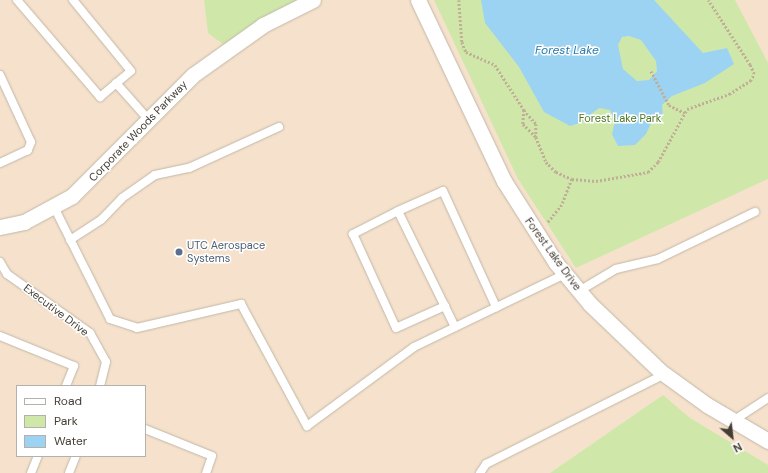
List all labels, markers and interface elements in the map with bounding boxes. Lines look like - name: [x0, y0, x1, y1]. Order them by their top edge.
- water label: Forest Lake: [535, 44, 599, 58]
- street label: Corporate Woods Parkway: [86, 78, 190, 184]
- park label: Forest Lake Park: [579, 111, 661, 125]
- street label: Forest Lake Drive: [522, 215, 584, 293]
- place label: UTC Aerospace Systems: [187, 239, 265, 265]
- marker: UTC Aerospace Systems: [174, 247, 184, 257]
- street label: Executive Drive: [21, 281, 91, 339]
- legend: [16, 385, 146, 457]
- text: Road: [54, 393, 82, 409]
- text: Park: [54, 413, 78, 429]
- north arrow: [712, 417, 752, 457]
- text: Water: [54, 433, 87, 449]
- text: N: [731, 440, 744, 456]

